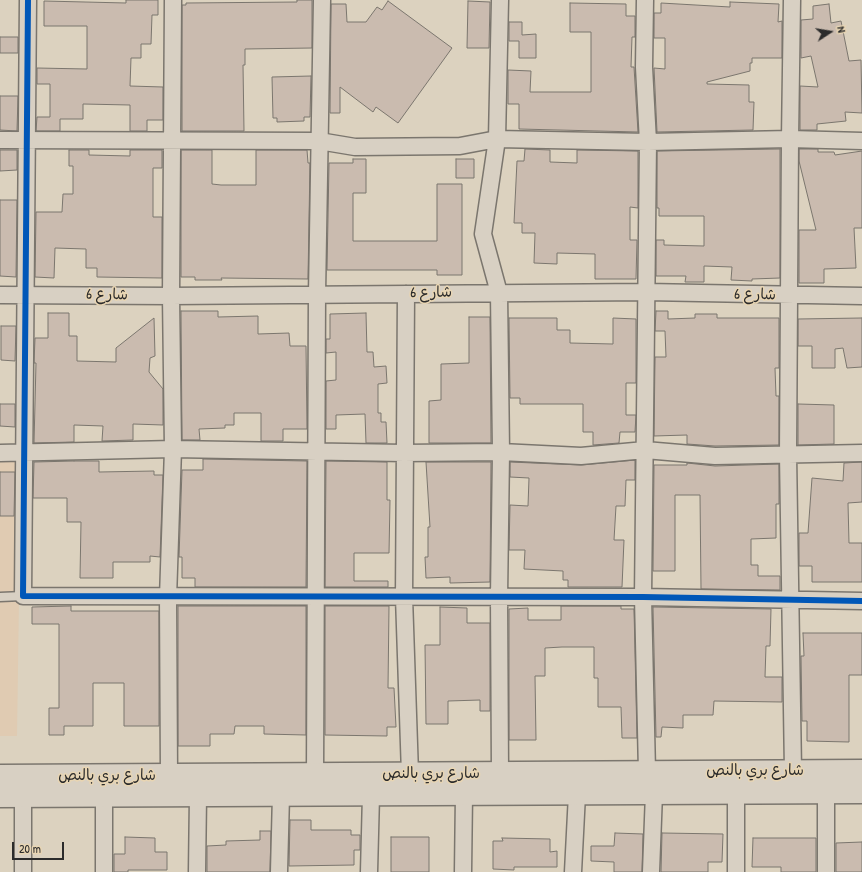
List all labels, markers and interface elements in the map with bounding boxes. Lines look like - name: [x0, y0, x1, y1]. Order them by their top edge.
- north arrow: [810, 12, 850, 52]
- text: N: [834, 25, 849, 34]
- street label: شارع 6: [410, 284, 452, 302]
- street label: شارع 6: [86, 286, 128, 304]
- street label: شارع 6: [734, 286, 776, 304]
- street label: شارع بري بالنص: [706, 762, 804, 780]
- street label: شارع بري بالنص: [382, 765, 480, 783]
- street label: شارع بري بالنص: [58, 767, 156, 785]
- scale bar: [14, 834, 66, 860]
- text: 20 m: [19, 840, 41, 857]

